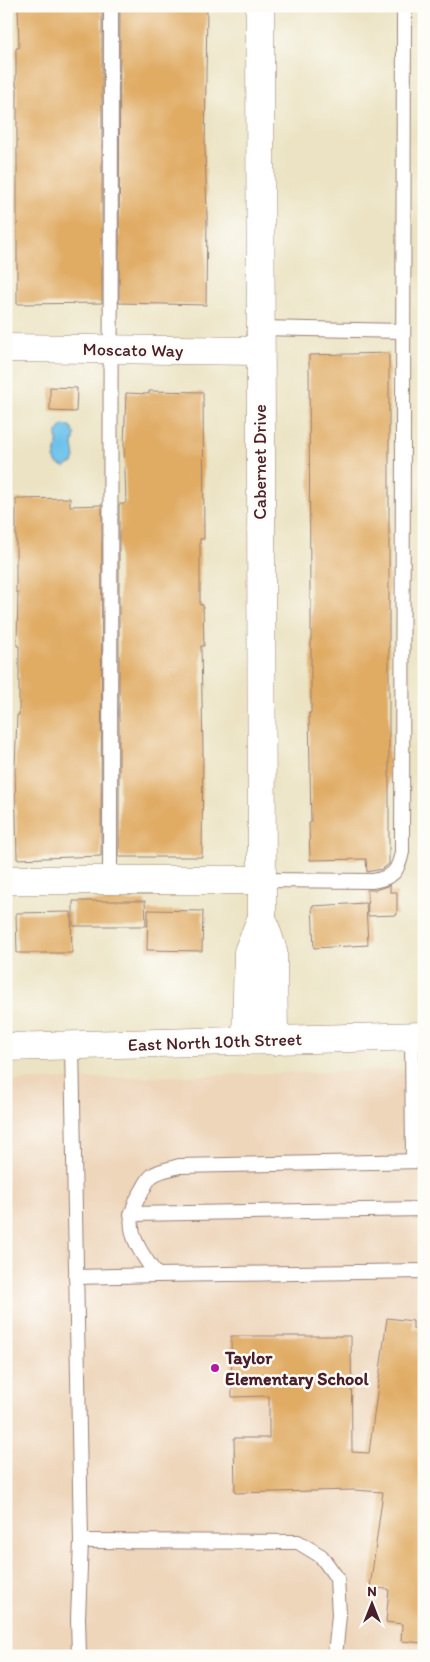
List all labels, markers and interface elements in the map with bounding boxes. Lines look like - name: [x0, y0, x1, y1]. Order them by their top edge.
- street label: Moscato Way: [82, 338, 184, 362]
- street label: Cabernet Drive: [249, 404, 271, 520]
- street label: East North 10th Street: [127, 1028, 303, 1056]
- place label: Taylor Elementary School: [224, 1347, 369, 1390]
- marker: Taylor Elementary School: [209, 1362, 221, 1374]
- north arrow: [348, 1580, 398, 1630]
- text: N: [367, 1583, 377, 1600]

